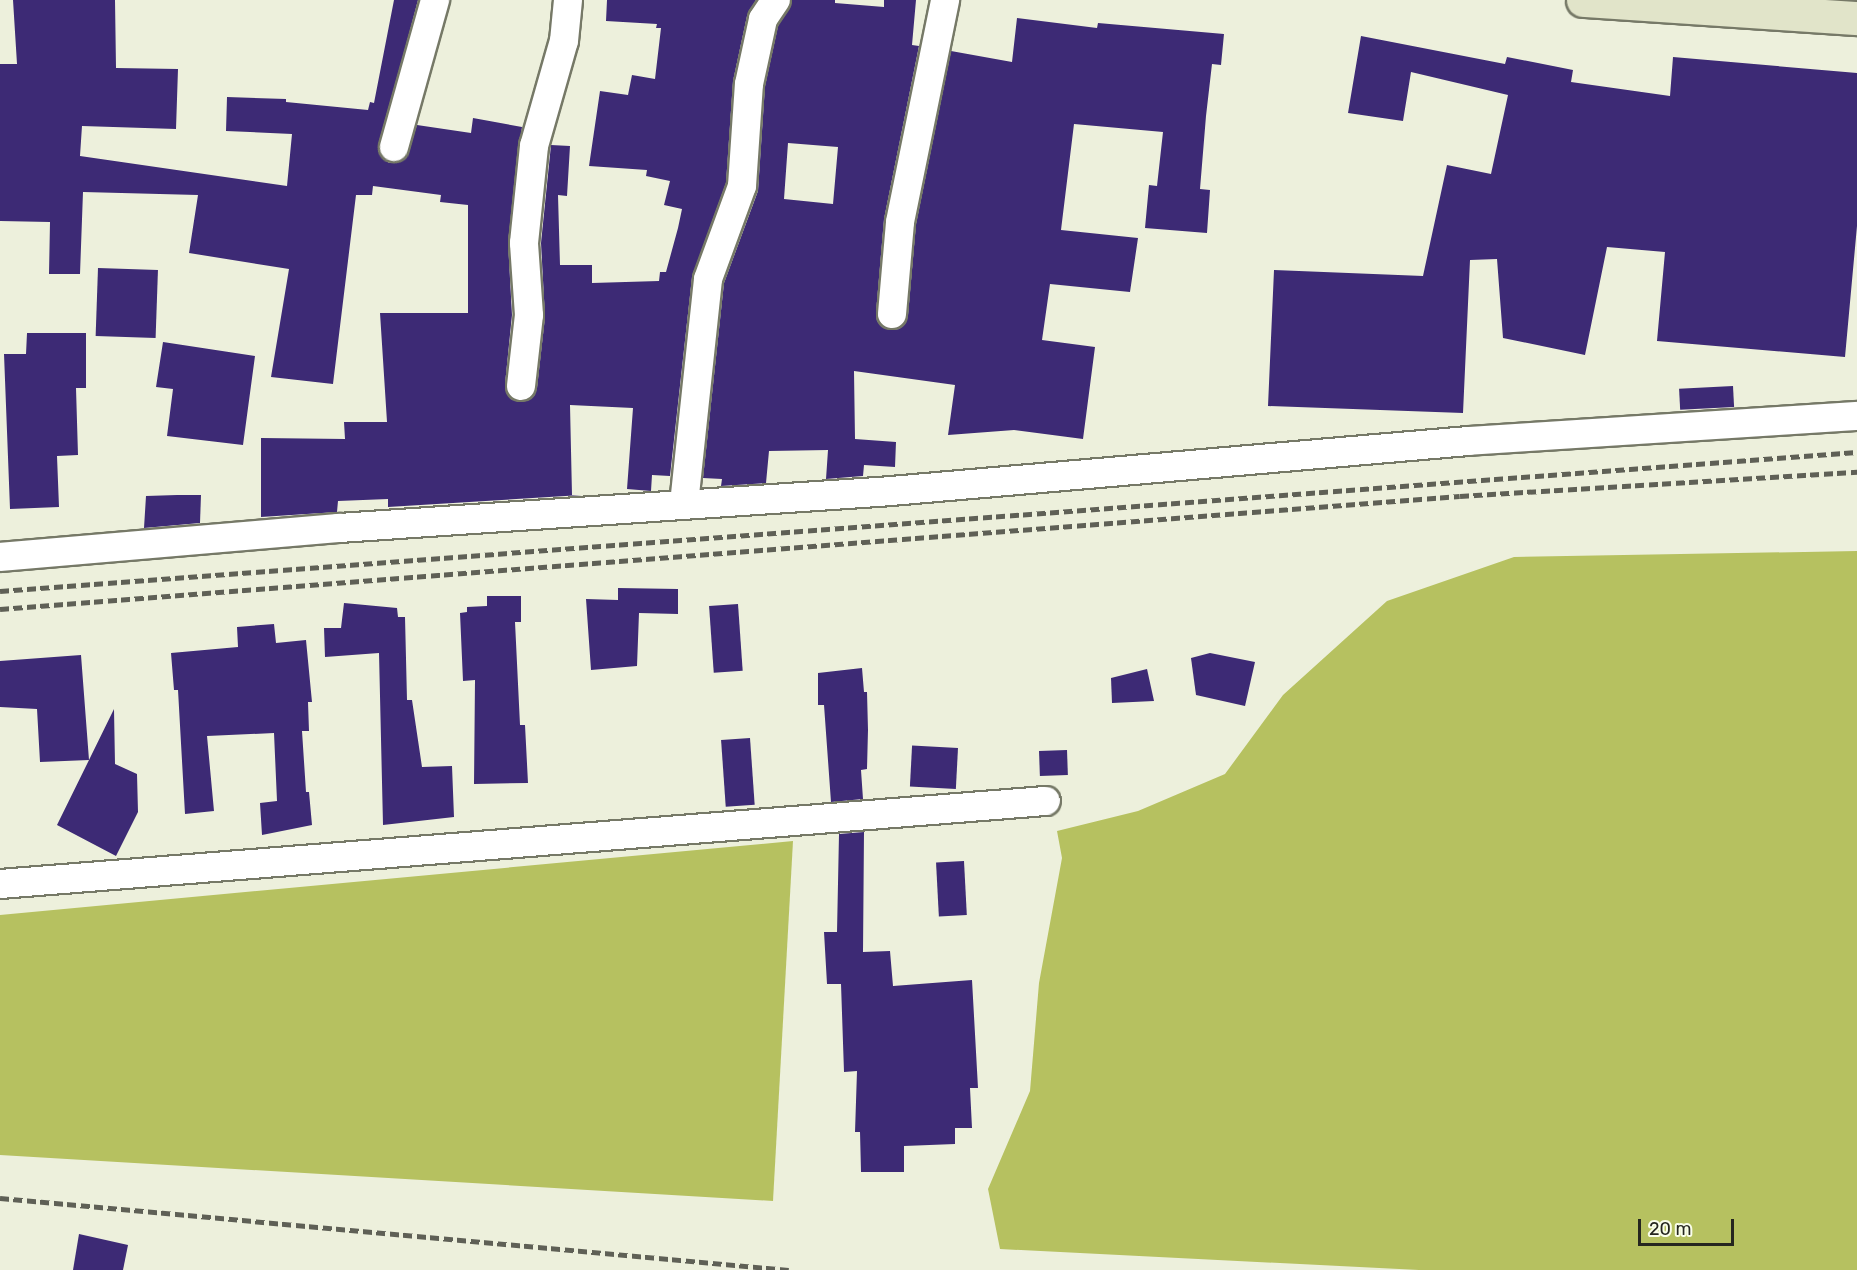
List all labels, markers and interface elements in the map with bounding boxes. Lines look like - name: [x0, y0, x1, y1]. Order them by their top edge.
- scale bar: [1641, 1207, 1737, 1245]
- text: 20 m: [1649, 1218, 1691, 1240]

